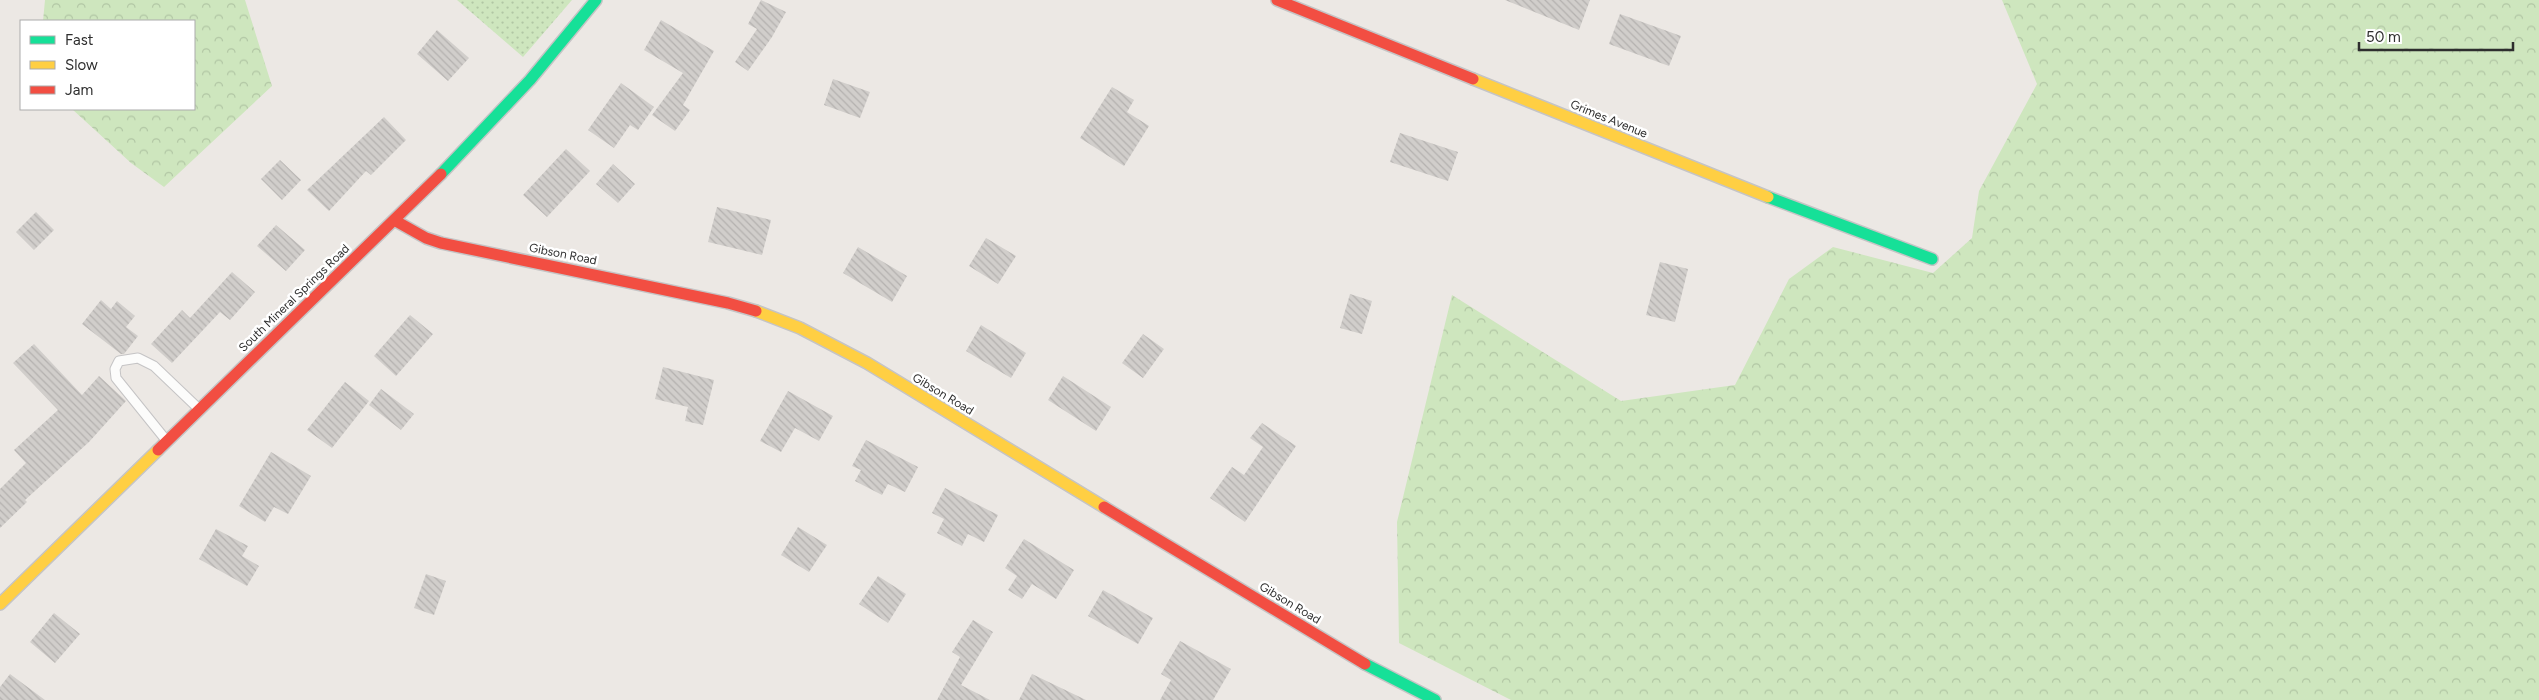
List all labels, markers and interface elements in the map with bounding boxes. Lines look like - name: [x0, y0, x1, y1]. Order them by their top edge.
- legend: [20, 20, 195, 110]
- scale bar: [2359, 20, 2513, 52]
- text: 50 m: [2366, 28, 2401, 46]
- text: Fast: [65, 31, 94, 49]
- text: Slow: [65, 56, 98, 74]
- text: Jam: [65, 81, 93, 99]
- street label: Grimes Avenue: [1568, 97, 1650, 141]
- street label: South Mineral Springs Road: [236, 241, 352, 355]
- street label: Gibson Road: [528, 241, 598, 267]
- street label: Gibson Road: [910, 370, 976, 418]
- street label: Gibson Road: [1257, 579, 1323, 627]

